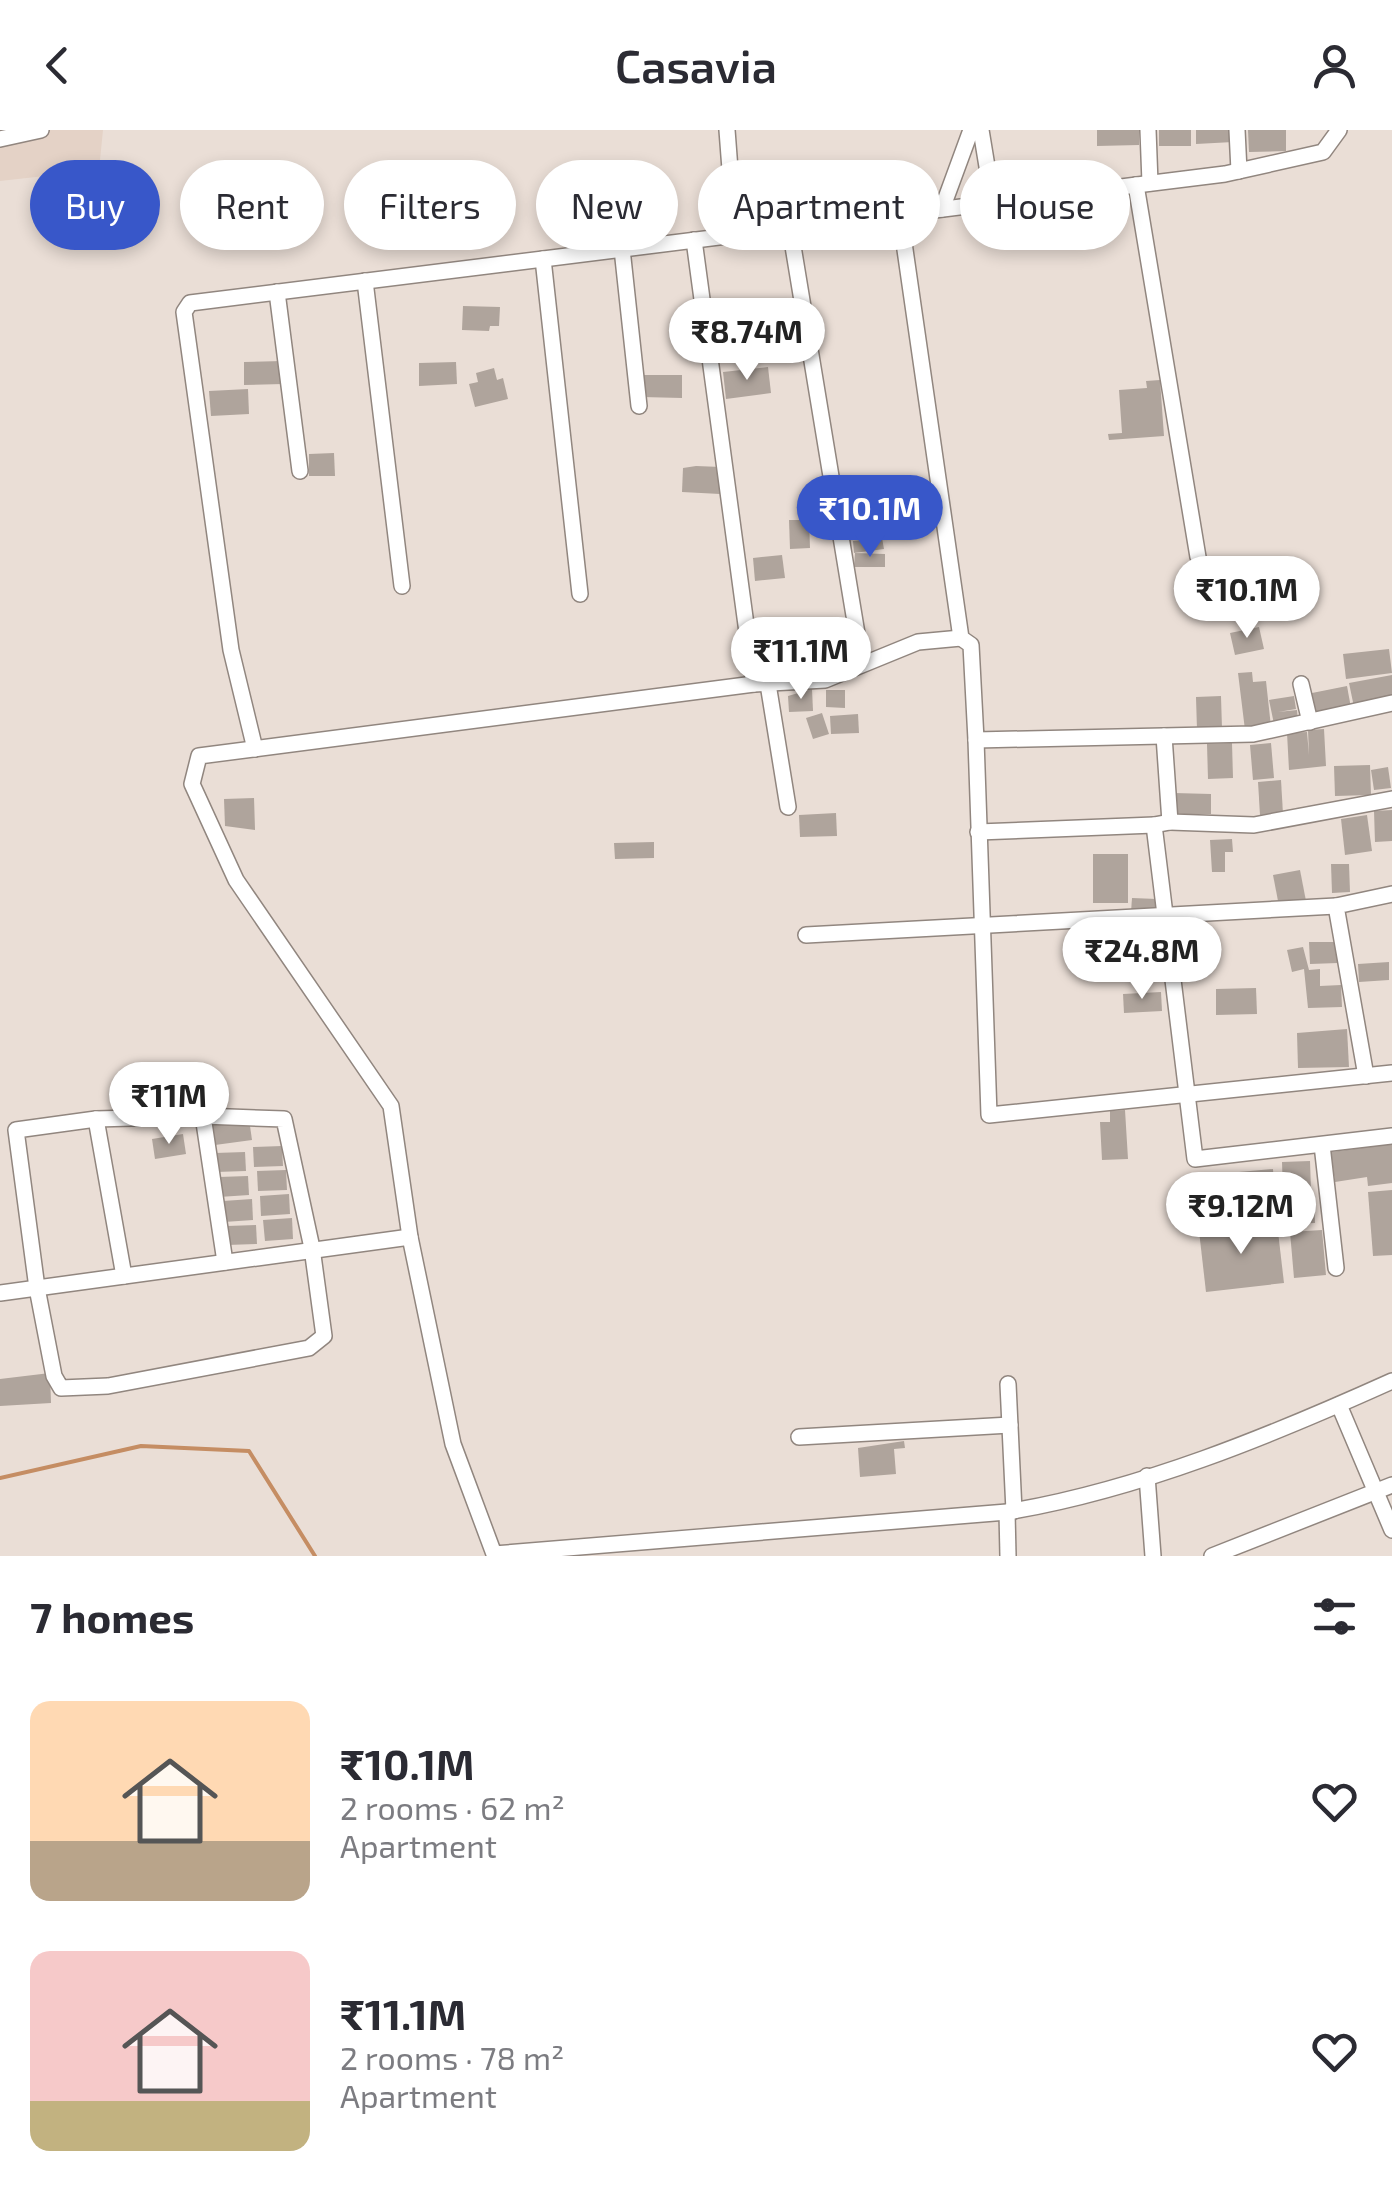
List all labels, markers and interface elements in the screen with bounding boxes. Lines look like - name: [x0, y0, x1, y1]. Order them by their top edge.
- icon: back: [30, 38, 85, 93]
- text: Casavia: [615, 38, 777, 92]
- icon: person: [1307, 38, 1362, 93]
- chip: Buy: [30, 160, 160, 250]
- chip: Rent: [180, 160, 324, 250]
- chip: Filters: [344, 160, 516, 250]
- chip: New: [536, 160, 678, 250]
- chip: Apartment: [698, 160, 940, 250]
- chip: House: [960, 160, 1130, 250]
- pin: ₹8.74M: [666, 298, 828, 383]
- text: ₹8.74M: [691, 311, 803, 349]
- pin: ₹10.1M: [789, 475, 951, 560]
- text: ₹10.1M: [819, 488, 921, 526]
- pin: ₹10.1M: [1166, 556, 1328, 641]
- text: ₹10.1M: [1196, 569, 1298, 607]
- pin: ₹11.1M: [720, 617, 882, 702]
- text: ₹11.1M: [753, 630, 849, 668]
- pin: ₹24.8M: [1061, 917, 1223, 1002]
- text: ₹24.8M: [1085, 930, 1199, 968]
- pin: ₹11M: [110, 1062, 228, 1147]
- text: ₹11M: [131, 1075, 207, 1113]
- pin: ₹9.12M: [1160, 1172, 1322, 1257]
- text: ₹9.12M: [1188, 1185, 1294, 1223]
- icon: filters: [1307, 1589, 1362, 1644]
- text: 7 homes: [30, 1591, 194, 1641]
- text: ₹10.1M: [340, 1738, 474, 1788]
- icon: home: [110, 1741, 230, 1861]
- icon: heart: [1307, 1774, 1362, 1829]
- text: 2 rooms · 62 m²: [340, 1788, 565, 1826]
- text: Apartment: [340, 1826, 497, 1864]
- text: ₹11.1M: [340, 1988, 466, 2038]
- icon: home: [110, 1991, 230, 2111]
- icon: heart: [1307, 2024, 1362, 2079]
- text: 2 rooms · 78 m²: [340, 2038, 564, 2076]
- text: Apartment: [340, 2076, 497, 2114]

